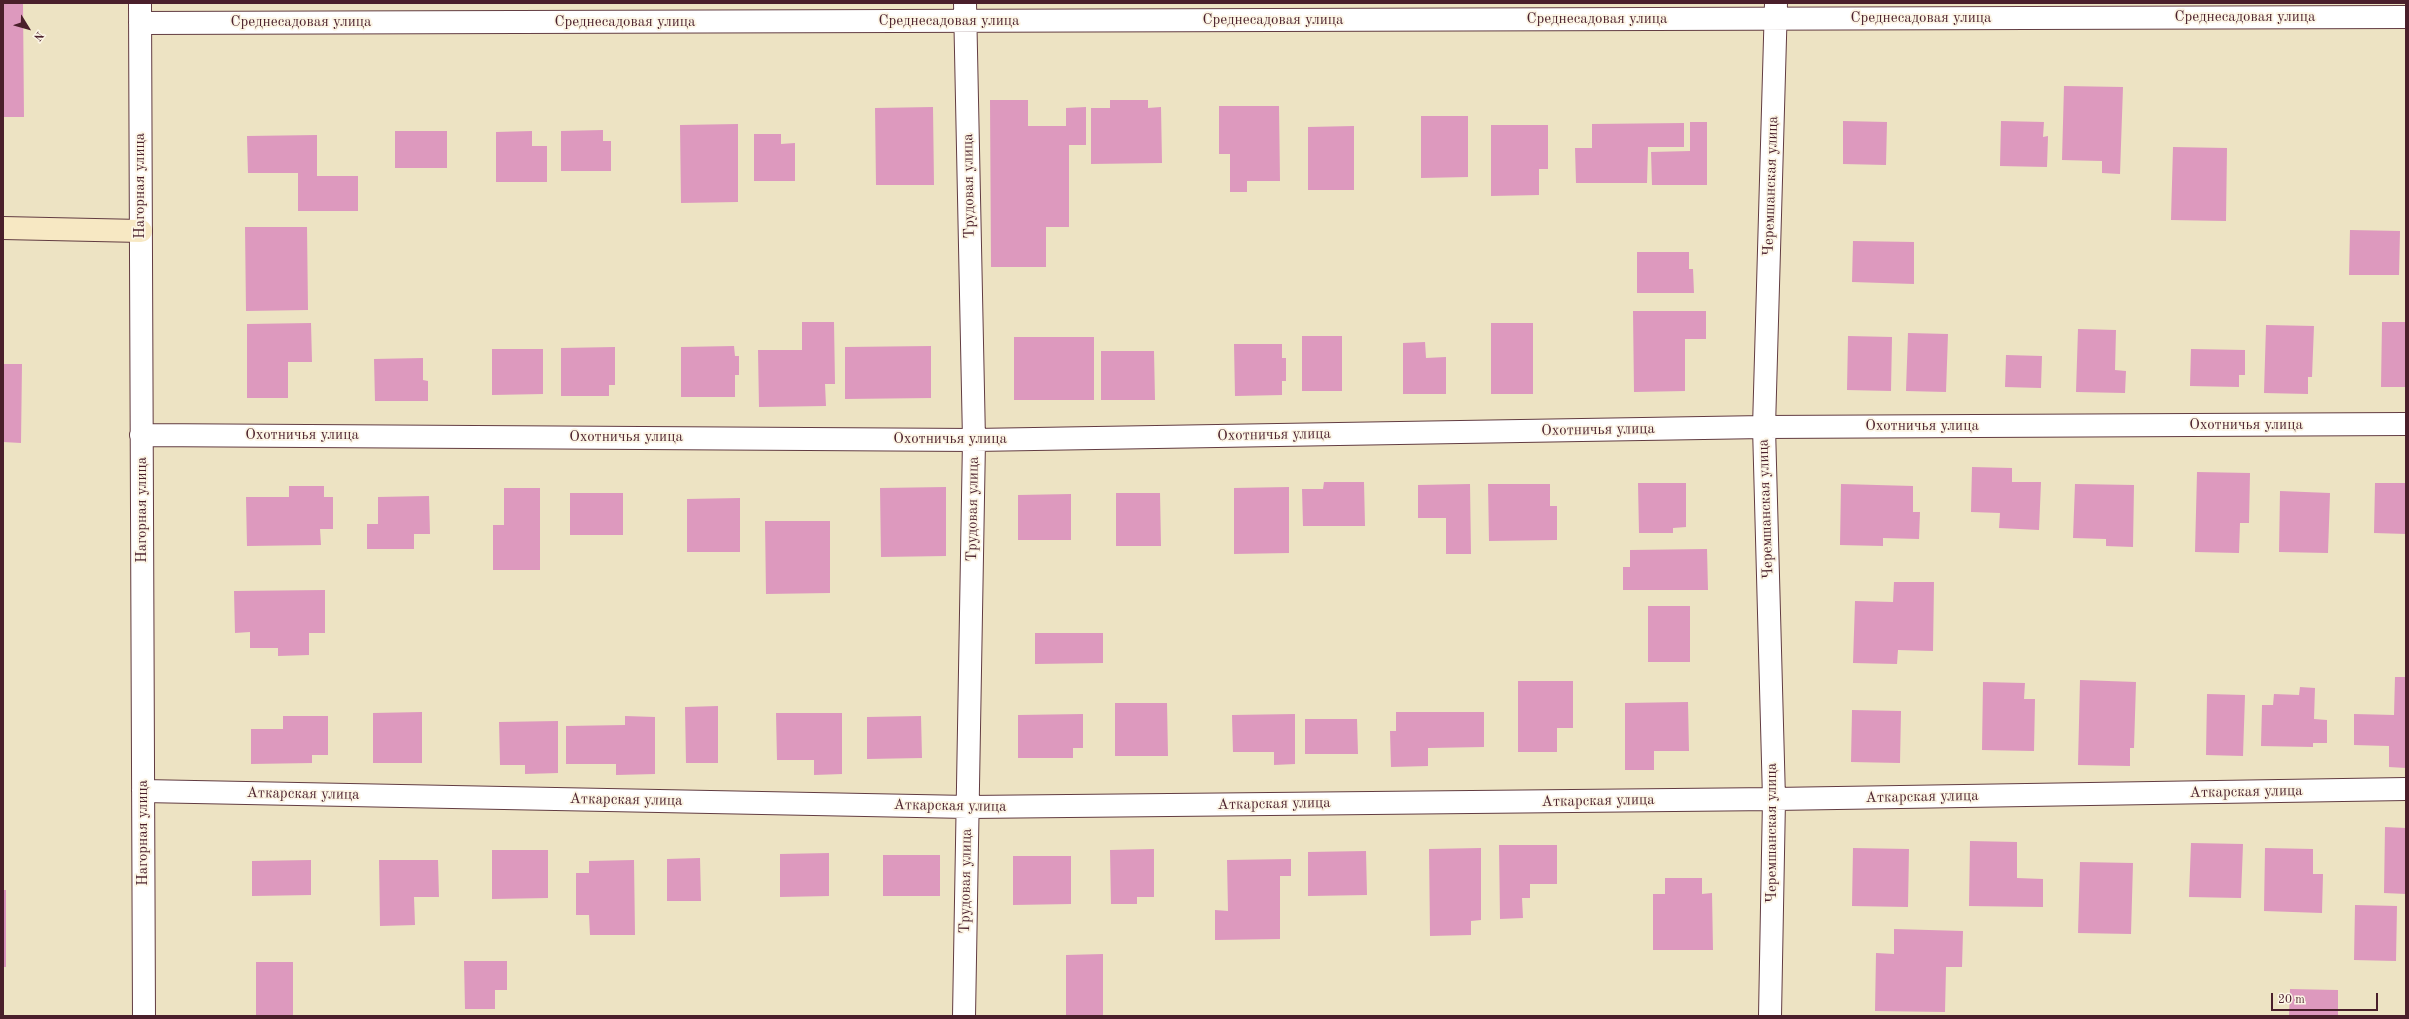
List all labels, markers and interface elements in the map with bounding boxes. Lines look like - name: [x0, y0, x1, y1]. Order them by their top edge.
- north arrow: [8, 8, 48, 48]
- street label: Среднесадовая улица: [2175, 8, 2315, 26]
- street label: Среднесадовая улица: [1851, 9, 1991, 27]
- street label: Среднесадовая улица: [1527, 10, 1667, 28]
- street label: Среднесадовая улица: [1203, 11, 1343, 29]
- street label: Среднесадовая улица: [879, 12, 1019, 30]
- street label: Среднесадовая улица: [231, 13, 371, 31]
- street label: Среднесадовая улица: [555, 13, 695, 31]
- text: N: [31, 29, 45, 42]
- street label: Черемшанская улица: [1760, 116, 1782, 256]
- street label: Нагорная улица: [131, 133, 149, 239]
- street label: Трудовая улица: [959, 133, 979, 239]
- street label: Охотничья улица: [2189, 416, 2303, 434]
- street label: Охотничья улица: [1865, 417, 1979, 435]
- street label: Охотничья улица: [1541, 420, 1655, 440]
- street label: Охотничья улица: [1217, 425, 1331, 445]
- street label: Охотничья улица: [245, 426, 359, 444]
- street label: Охотничья улица: [569, 428, 683, 446]
- street label: Охотничья улица: [893, 430, 1007, 448]
- street label: Черемшанская улица: [1755, 439, 1777, 579]
- street label: Трудовая улица: [963, 456, 983, 562]
- street label: Нагорная улица: [133, 457, 151, 563]
- street label: Черемшанская улица: [1763, 763, 1781, 903]
- street label: Нагорная улица: [134, 780, 152, 886]
- street label: Аткарская улица: [2189, 782, 2303, 802]
- street label: Аткарская улица: [246, 784, 360, 804]
- street label: Аткарская улица: [1865, 787, 1979, 807]
- street label: Аткарская улица: [569, 790, 683, 810]
- street label: Аткарская улица: [1541, 791, 1655, 811]
- street label: Аткарская улица: [1217, 794, 1331, 814]
- street label: Аткарская улица: [893, 796, 1007, 816]
- street label: Трудовая улица: [956, 828, 976, 934]
- scale bar: [2273, 985, 2380, 1011]
- text: 20 m: [2278, 994, 2305, 1006]

